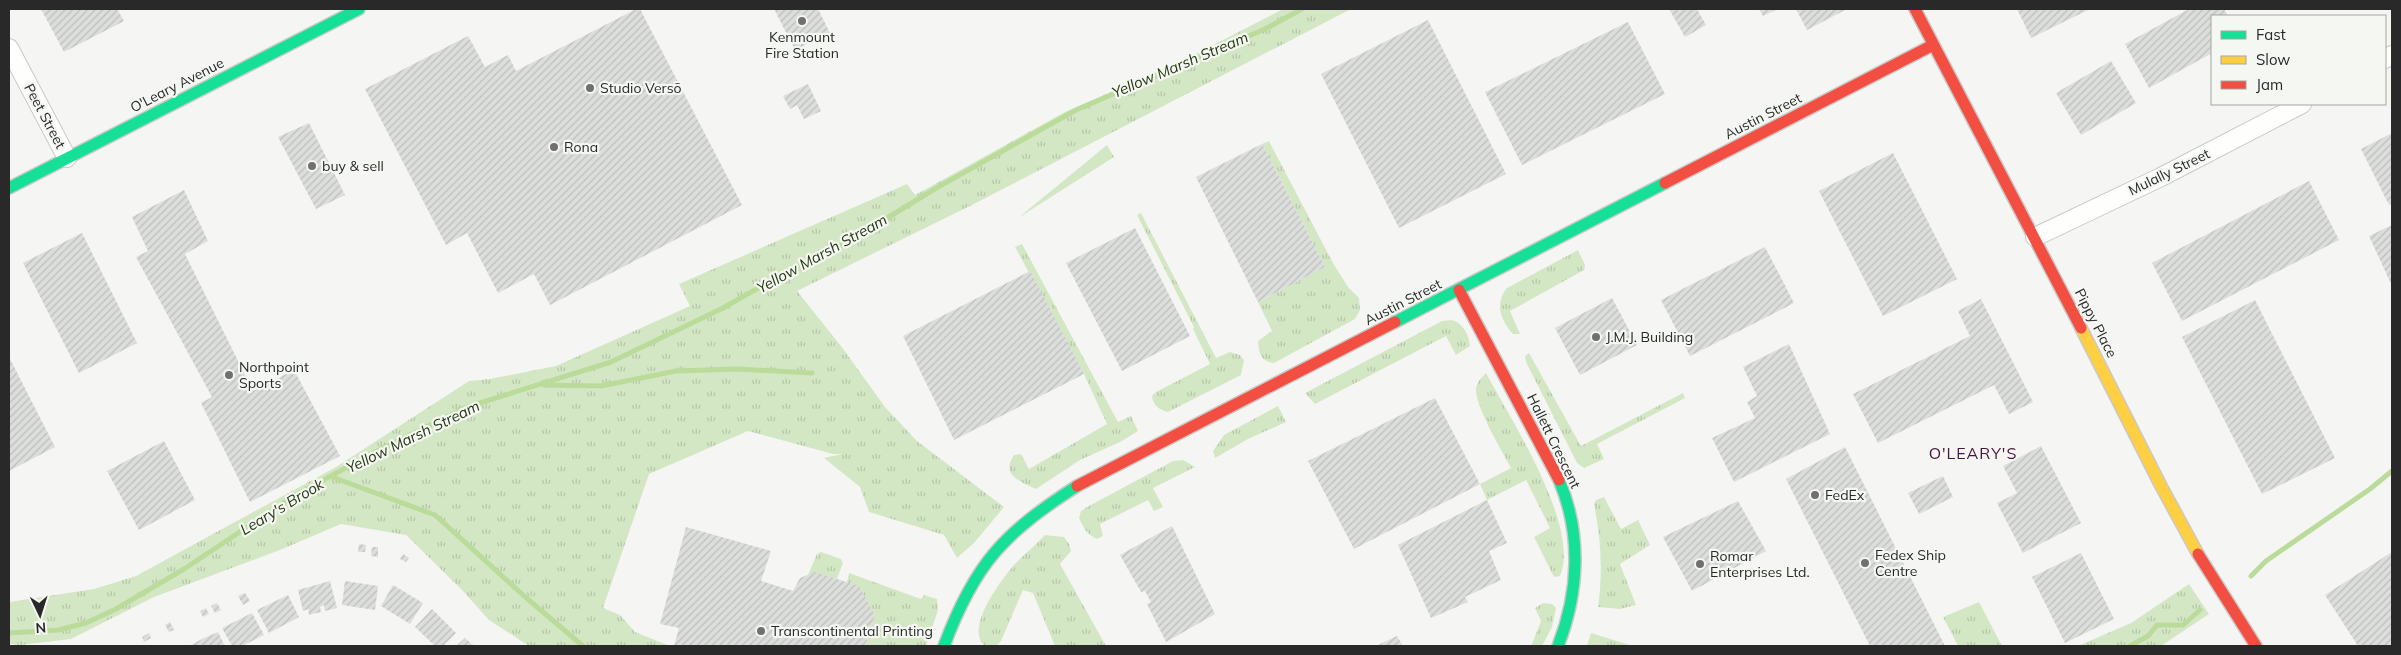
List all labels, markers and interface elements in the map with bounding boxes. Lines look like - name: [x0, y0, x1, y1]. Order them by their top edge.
- marker: Kenmount Fire Station: [796, 15, 808, 27]
- legend: [2211, 15, 2386, 105]
- text: Fast: [2256, 25, 2286, 44]
- water label: Yellow Marsh Stream: [1109, 27, 1251, 102]
- place label: Kenmount Fire Station: [765, 28, 839, 62]
- text: Slow: [2256, 50, 2290, 69]
- street label: O'Leary Avenue: [127, 54, 227, 116]
- text: Jam: [2256, 75, 2283, 94]
- place label: Studio Versō: [600, 79, 682, 97]
- street label: Peet Street: [20, 80, 70, 152]
- marker: Studio Versō: [584, 82, 596, 94]
- street label: Austin Street: [1721, 89, 1805, 143]
- place label: Rona: [564, 138, 598, 156]
- marker: Rona: [548, 141, 560, 153]
- street label: Mulally Street: [2125, 145, 2213, 199]
- place label: buy & sell: [322, 157, 384, 175]
- marker: buy & sell: [306, 160, 318, 172]
- water label: Yellow Marsh Stream: [753, 210, 890, 297]
- street label: Austin Street: [1361, 275, 1445, 329]
- street label: Pippy Place: [2071, 285, 2121, 361]
- place label: J.M.J. Building: [1606, 328, 1693, 346]
- marker: J.M.J. Building: [1590, 331, 1602, 343]
- place label: Northpoint Sports: [239, 358, 309, 392]
- marker: Northpoint Sports: [223, 369, 235, 381]
- street label: Hallett Crescent: [1523, 391, 1585, 491]
- water label: Yellow Marsh Stream: [343, 396, 483, 477]
- district label: O'LEARY'S: [1929, 443, 2017, 463]
- water label: Leary's Brook: [236, 474, 328, 539]
- place label: FedEx: [1825, 486, 1865, 504]
- marker: FedEx: [1809, 489, 1821, 501]
- place label: Fedex Ship Centre: [1875, 546, 1946, 580]
- place label: Romar Enterprises Ltd.: [1710, 547, 1810, 581]
- marker: Fedex Ship Centre: [1859, 557, 1871, 569]
- marker: Romar Enterprises Ltd.: [1694, 558, 1706, 570]
- north arrow: [15, 590, 65, 640]
- text: N: [35, 619, 47, 637]
- place label: Transcontinental Printing: [771, 622, 933, 640]
- marker: Transcontinental Printing: [755, 625, 767, 637]

